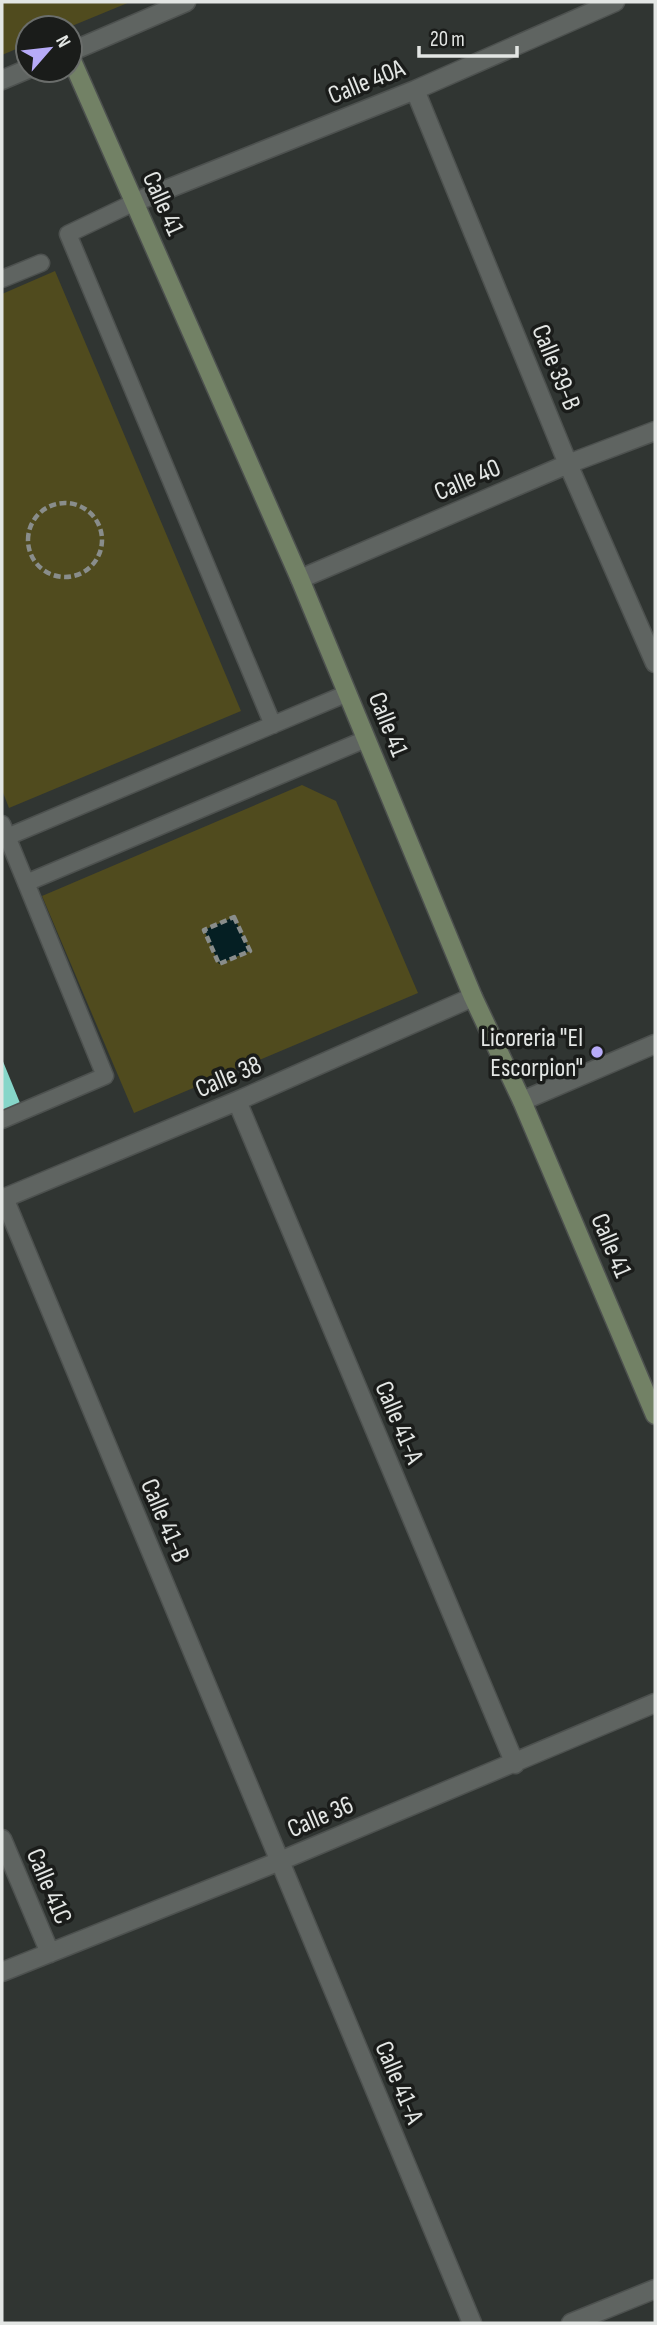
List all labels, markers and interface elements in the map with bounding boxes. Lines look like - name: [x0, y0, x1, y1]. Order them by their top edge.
- north arrow: [14, 14, 84, 84]
- scale bar: [419, 14, 517, 58]
- text: 20 m: [430, 27, 465, 52]
- text: N: [50, 32, 75, 52]
- street label: Calle 40A: [324, 53, 410, 112]
- street label: Calle 41: [135, 167, 190, 240]
- street label: Calle 39-B: [524, 320, 587, 415]
- street label: Calle 40: [430, 453, 505, 508]
- street label: Calle 41: [361, 688, 414, 761]
- place label: Licoreria "El Escorpion": [480, 1023, 583, 1084]
- marker: Licoreria "El Escorpion": [589, 1044, 605, 1060]
- street label: Calle 38: [191, 1050, 266, 1105]
- street label: Calle 41: [583, 1209, 638, 1282]
- street label: Calle 41-A: [367, 1377, 430, 1469]
- street label: Calle 41-B: [133, 1474, 196, 1567]
- street label: Calle 36: [283, 1790, 358, 1845]
- street label: Calle 41C: [19, 1844, 78, 1929]
- street label: Calle 41-A: [367, 2037, 430, 2129]

